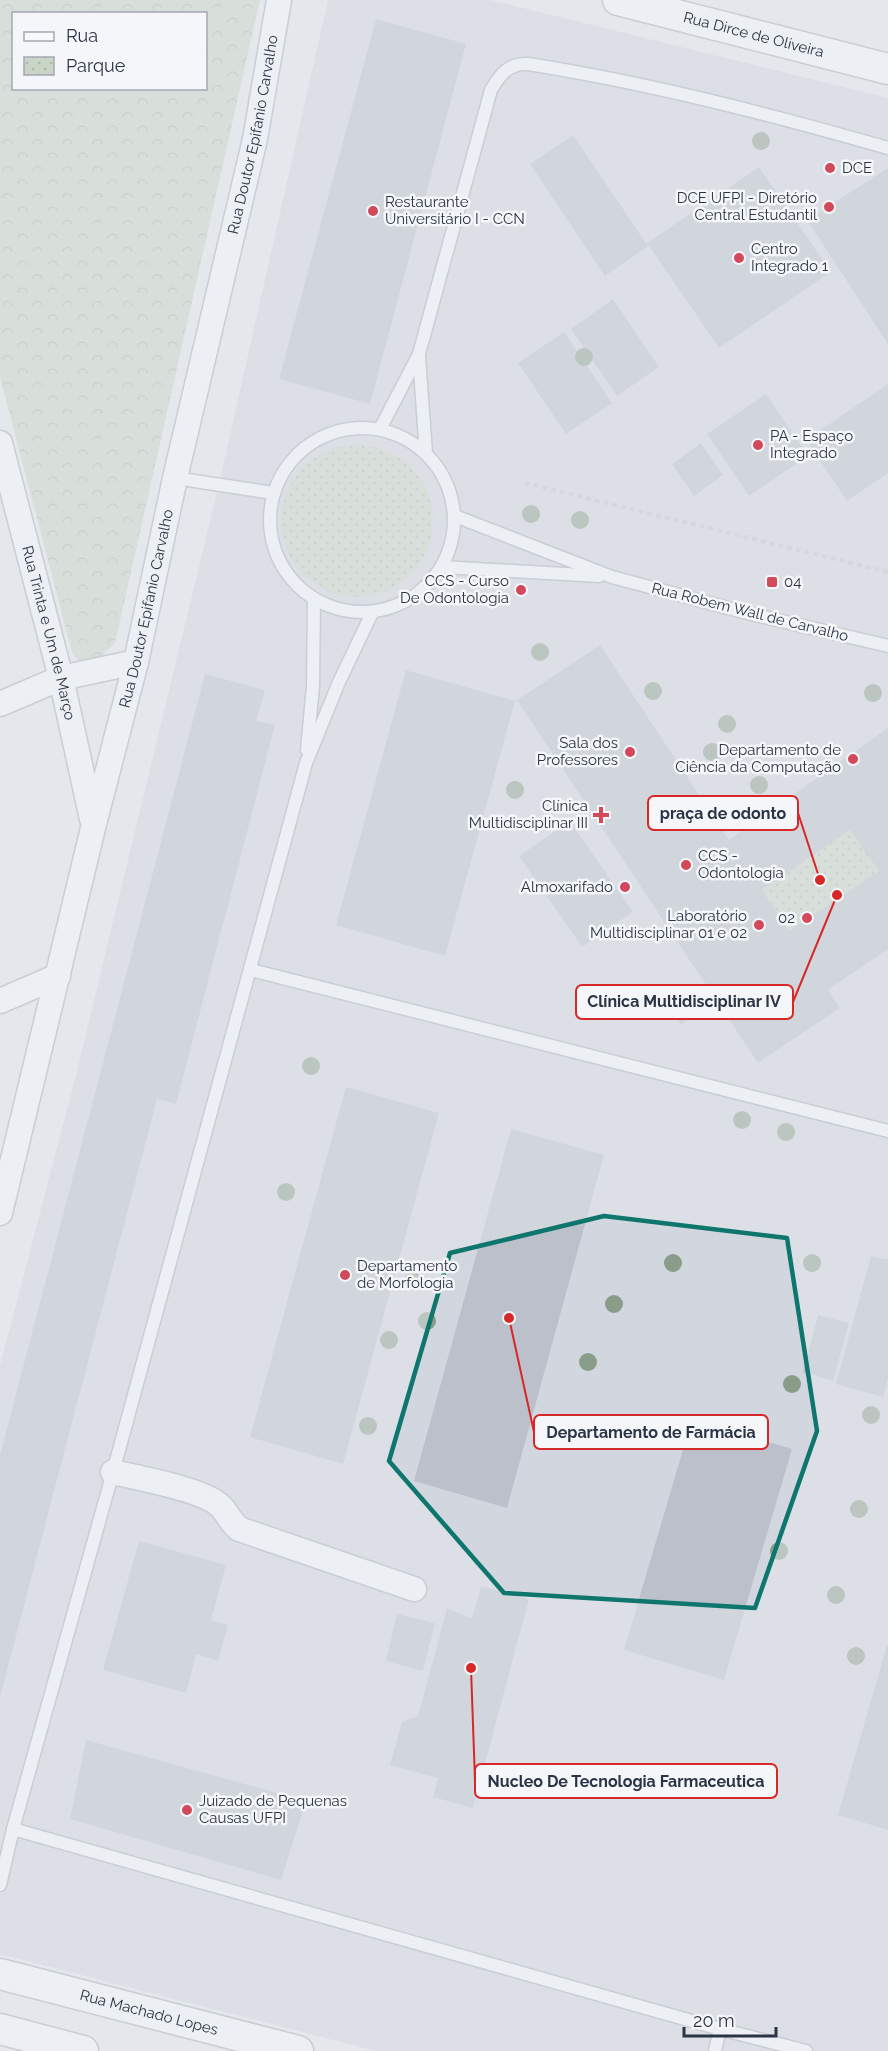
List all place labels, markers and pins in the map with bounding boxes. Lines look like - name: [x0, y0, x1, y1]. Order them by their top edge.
- place label: DCE: [842, 159, 872, 177]
- marker: DCE: [823, 161, 837, 175]
- place label: DCE UFPI - Diretório Central Estudantil: [677, 189, 818, 224]
- place label: Restaurante Universitário I - CCN: [385, 193, 525, 228]
- marker: DCE UFPI - Diretório Central Estudantil: [822, 200, 836, 214]
- marker: Restaurante Universitário I - CCN: [366, 204, 380, 218]
- place label: Centro Integrado 1: [751, 240, 829, 275]
- marker: Centro Integrado 1: [732, 251, 746, 265]
- place label: PA - Espaço Integrado: [770, 427, 853, 462]
- marker: PA - Espaço Integrado: [751, 438, 765, 452]
- place label: CCS - Curso De Odontologia: [400, 572, 509, 607]
- place label: 04: [784, 573, 801, 591]
- marker: 04: [765, 575, 779, 589]
- marker: CCS - Curso De Odontologia: [514, 583, 528, 597]
- place label: Sala dos Professores: [537, 734, 618, 769]
- place label: Departamento de Ciência da Computação: [675, 741, 841, 776]
- marker: Sala dos Professores: [623, 745, 637, 759]
- marker: Departamento de Ciência da Computação: [846, 752, 860, 766]
- callout: praça de odonto: [648, 796, 798, 830]
- place label: Clínica Multidisciplinar III: [469, 797, 588, 832]
- marker: Clínica Multidisciplinar III: [592, 806, 610, 824]
- place label: CCS - Odontologia: [698, 847, 784, 882]
- marker: CCS - Odontologia: [679, 858, 693, 872]
- place label: Almoxarifado: [521, 878, 613, 896]
- marker: Almoxarifado: [618, 880, 632, 894]
- place label: Laboratório Multidisciplinar 01 e 02: [590, 907, 747, 942]
- place label: 02: [778, 909, 795, 927]
- marker: 02: [800, 911, 814, 925]
- marker: Laboratório Multidisciplinar 01 e 02: [752, 918, 766, 932]
- callout: Clínica Multidisciplinar IV: [576, 985, 793, 1019]
- place label: Departamento de Morfologia: [357, 1257, 458, 1292]
- marker: Departamento de Morfologia: [338, 1268, 352, 1282]
- callout: Departamento de Farmácia: [534, 1415, 768, 1449]
- callout: Nucleo De Tecnologia Farmaceutica: [475, 1764, 777, 1798]
- place label: Juizado de Pequenas Causas UFPI: [199, 1792, 347, 1827]
- marker: Juizado de Pequenas Causas UFPI: [180, 1803, 194, 1817]

